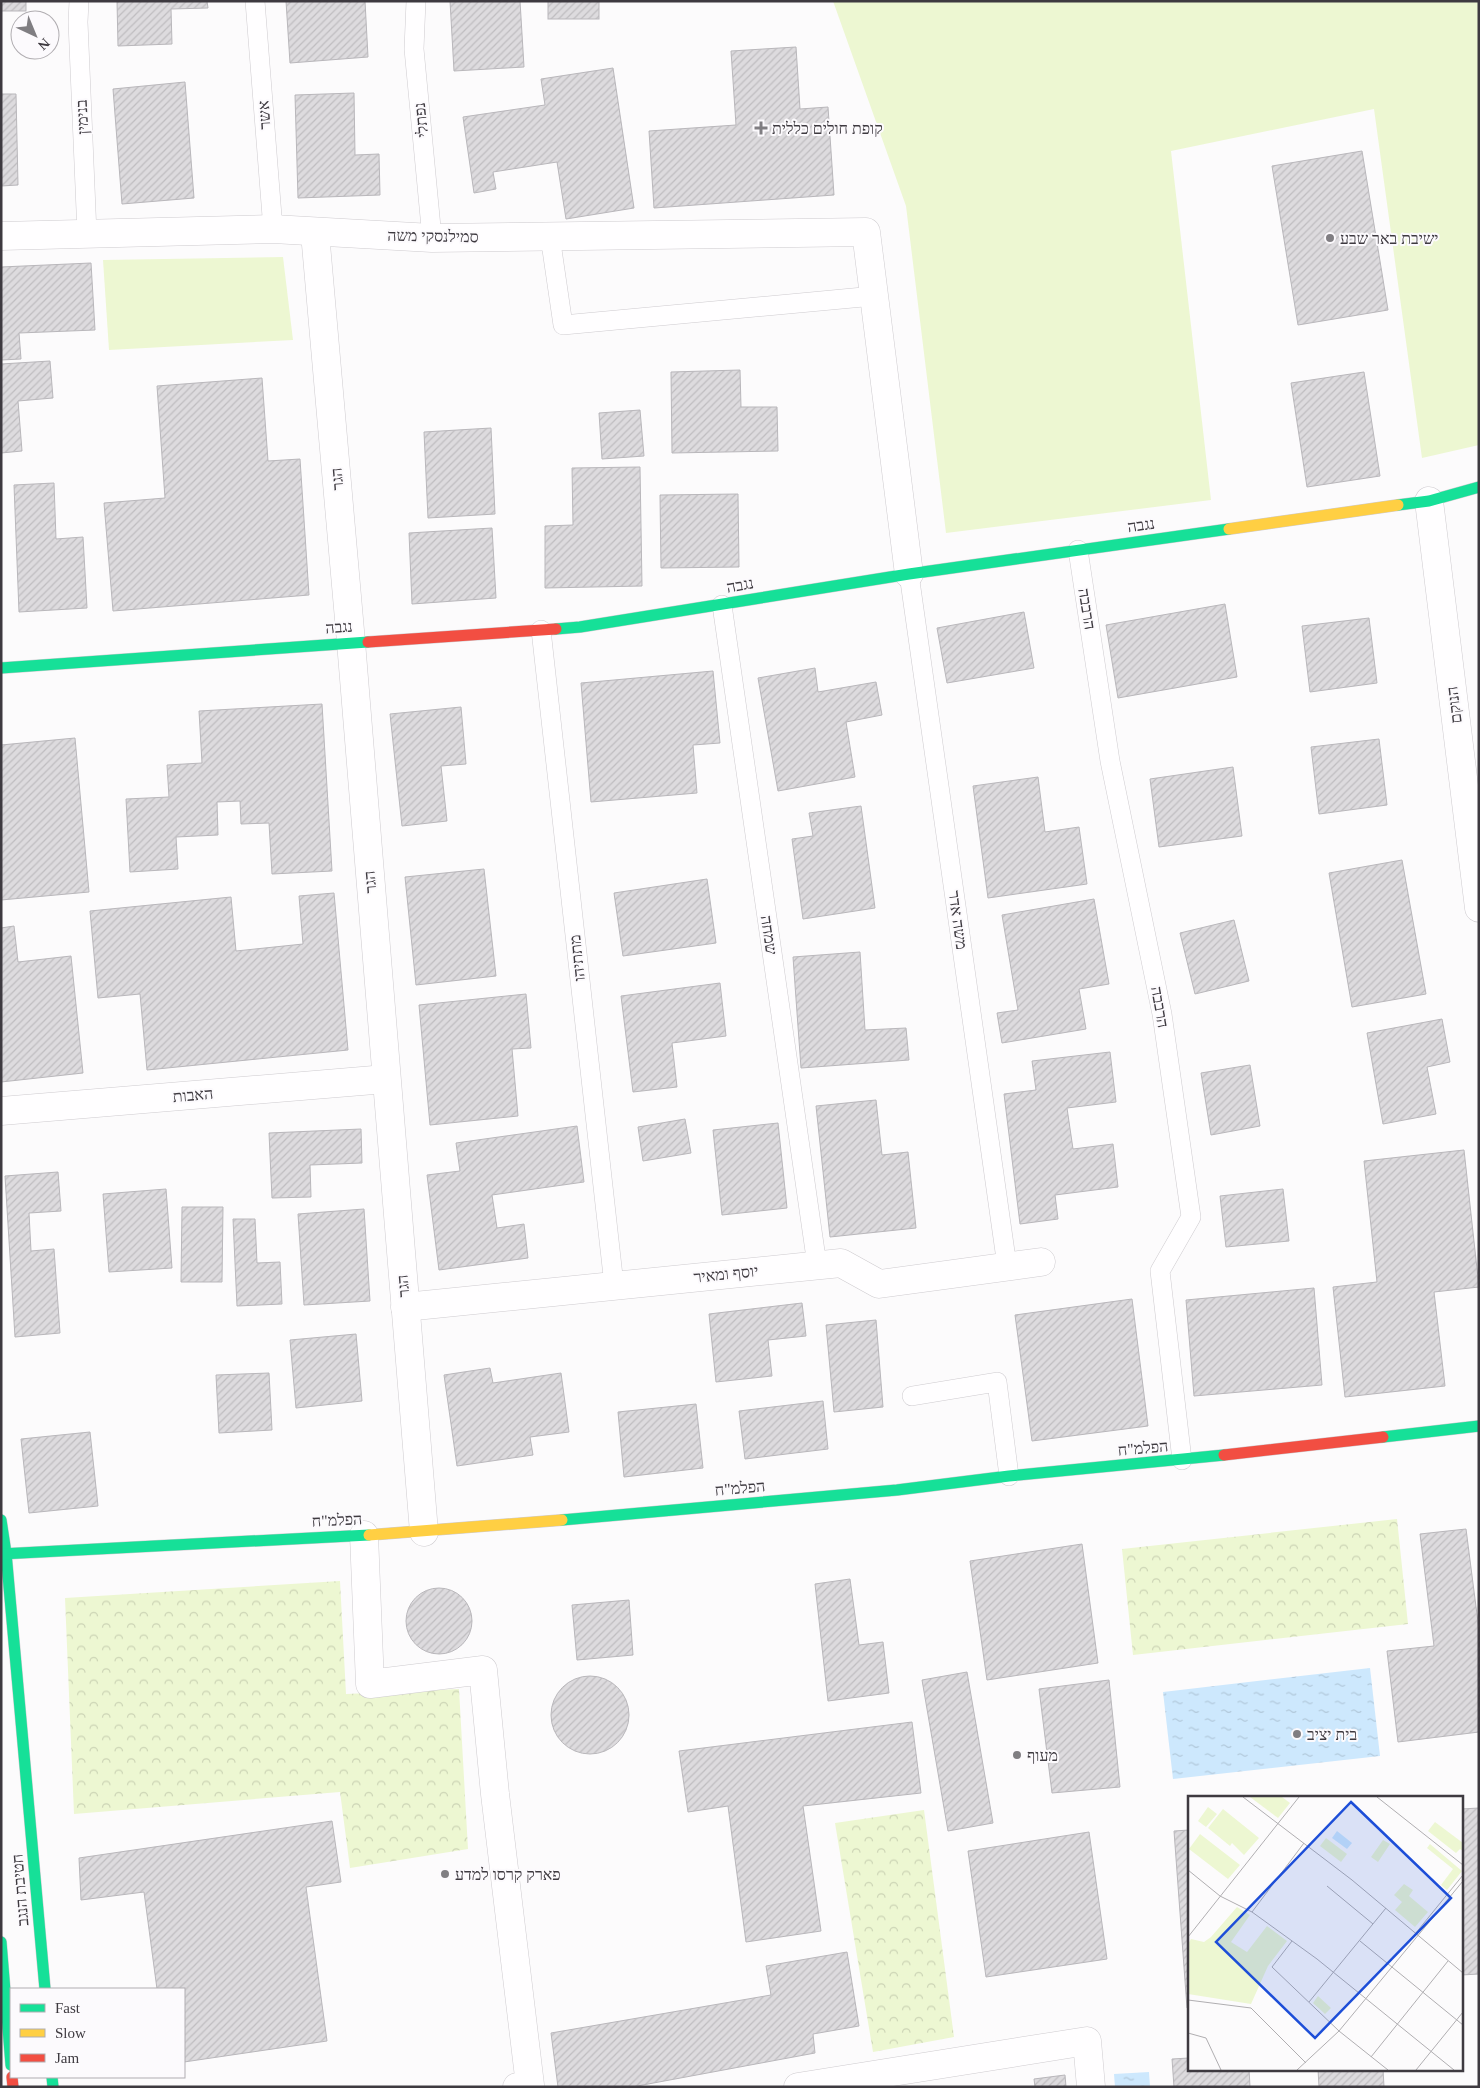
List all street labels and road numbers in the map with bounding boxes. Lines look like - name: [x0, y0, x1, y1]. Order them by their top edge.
- street label: בנימין: [73, 99, 91, 135]
- street label: אשר: [254, 100, 273, 130]
- street label: נפתלי: [411, 102, 431, 138]
- street label: סמילנסקי משה: [387, 227, 479, 245]
- street label: הגר: [328, 467, 346, 491]
- street label: נגבה: [1126, 515, 1156, 535]
- street label: נגבה: [725, 574, 755, 596]
- street label: הרבבה: [1075, 587, 1099, 631]
- street label: נגבה: [325, 618, 353, 636]
- street label: הנוקם: [1443, 686, 1465, 724]
- street label: הגר: [361, 870, 379, 894]
- street label: משה אדר: [945, 890, 971, 950]
- street label: שמחה: [758, 914, 780, 956]
- street label: מתתיהו: [566, 934, 588, 982]
- street label: הרבבה: [1148, 985, 1172, 1029]
- street label: האבות: [172, 1085, 214, 1105]
- street label: יוסף ומאיר: [693, 1262, 759, 1286]
- street label: הגר: [394, 1274, 412, 1298]
- street label: הפלמ"ח: [1117, 1437, 1169, 1459]
- street label: הפלמ"ח: [714, 1477, 766, 1499]
- street label: הפלמ"ח: [311, 1510, 363, 1530]
- street label: חטיבת הנגב: [8, 1853, 32, 1927]

